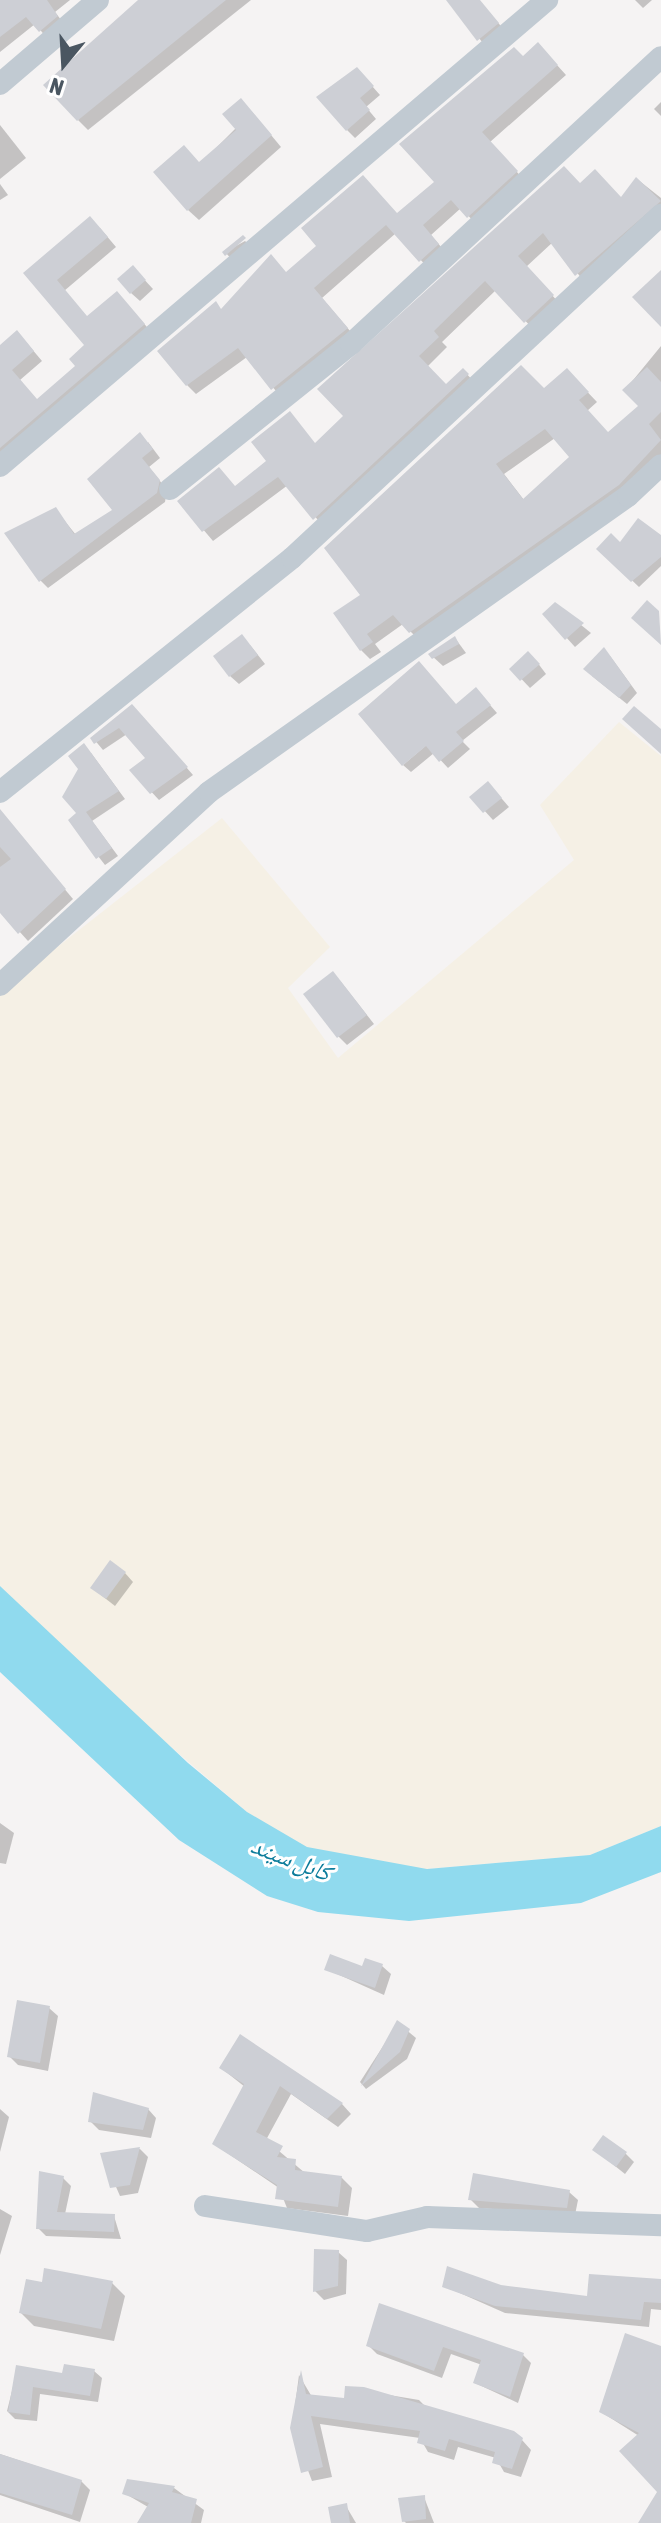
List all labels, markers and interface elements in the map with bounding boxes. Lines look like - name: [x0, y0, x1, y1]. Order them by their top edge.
- north arrow: [24, 24, 104, 104]
- text: N: [46, 72, 67, 101]
- water label: کابل سيند: [247, 1831, 335, 1887]

